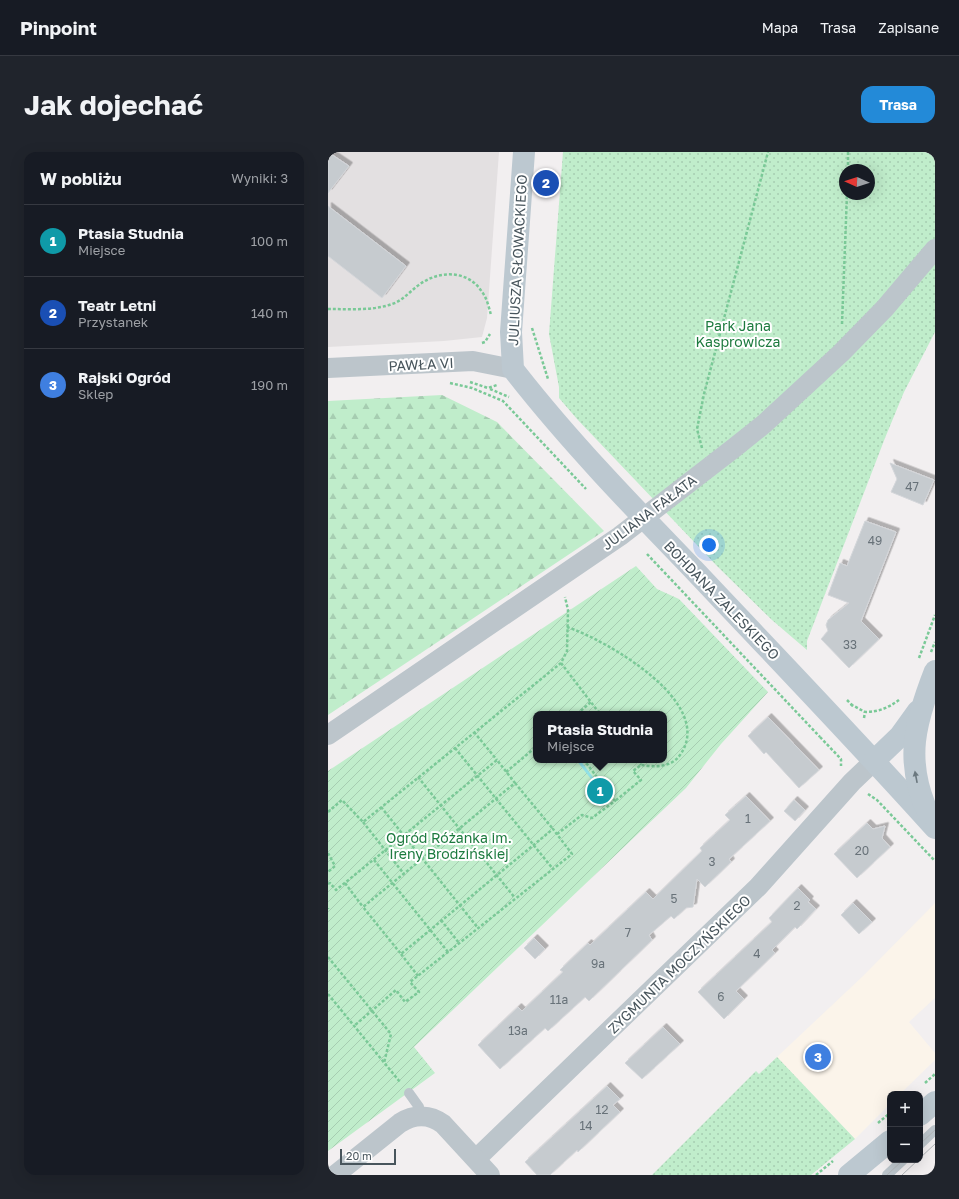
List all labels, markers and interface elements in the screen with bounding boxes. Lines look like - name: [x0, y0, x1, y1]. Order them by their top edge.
- text: Pinpoint: [20, 16, 97, 39]
- text: Mapa: [762, 19, 798, 36]
- text: Trasa: [820, 19, 856, 36]
- text: Zapisane: [878, 19, 939, 36]
- button: Trasa: [861, 86, 935, 123]
- text: Jak dojechać: [24, 88, 203, 121]
- north arrow: [839, 164, 875, 200]
- text: W pobliżu: [40, 168, 122, 189]
- pin: 2: [533, 168, 559, 198]
- text: Wyniki: 3: [231, 170, 288, 186]
- street label: JULIUSZA SŁOWACKIEGO: [504, 174, 530, 346]
- text: Ptasia Studnia: [78, 224, 184, 242]
- text: 1: [50, 233, 56, 249]
- text: 100 m: [251, 233, 288, 249]
- text: Miejsce: [78, 242, 125, 258]
- text: Teatr Letni: [78, 296, 156, 314]
- text: 2: [49, 305, 57, 321]
- text: 140 m: [251, 305, 288, 321]
- text: Przystanek: [78, 314, 148, 330]
- park label: Park Jana Kasprowicza: [696, 317, 780, 350]
- street label: PAWŁA VI: [388, 354, 454, 374]
- text: Rajski Ogród: [78, 368, 171, 386]
- text: 3: [49, 377, 57, 393]
- text: 190 m: [251, 377, 288, 393]
- text: Sklep: [78, 386, 113, 402]
- street label: JULIANA FAŁATA: [598, 471, 700, 553]
- house number: 47: [905, 479, 919, 494]
- house number: 49: [868, 533, 882, 548]
- your location: [699, 535, 719, 555]
- street label: BOHDANA ZALESKIEGO: [661, 537, 783, 663]
- house number: 33: [843, 637, 857, 652]
- popup: [533, 711, 667, 763]
- text: Ptasia Studnia: [547, 720, 653, 738]
- text: Miejsce: [547, 738, 594, 754]
- one-way arrow: [913, 771, 919, 784]
- pin: 1: [587, 776, 613, 806]
- house number: 1: [745, 811, 751, 826]
- park label: Ogród Różanka im. Ireny Brodzińskiej: [386, 829, 512, 862]
- house number: 20: [855, 843, 869, 858]
- house number: 3: [708, 854, 716, 869]
- street label: ZYGMUNTA MOCZYŃSKIEGO: [604, 891, 754, 1037]
- house number: 5: [671, 891, 678, 906]
- house number: 2: [794, 898, 801, 913]
- house number: 7: [625, 925, 631, 940]
- house number: 4: [753, 946, 761, 961]
- house number: 9a: [591, 956, 605, 971]
- house number: 6: [717, 989, 725, 1004]
- house number: 11a: [550, 992, 568, 1007]
- house number: 13a: [508, 1023, 528, 1038]
- pin: 3: [805, 1042, 831, 1072]
- map controls: [887, 1091, 923, 1163]
- button: +: [887, 1091, 923, 1127]
- house number: 12: [596, 1102, 608, 1117]
- house number: 14: [579, 1118, 593, 1133]
- button: −: [887, 1127, 923, 1163]
- scale bar: [340, 1147, 396, 1166]
- text: 20 m: [346, 1149, 372, 1162]

